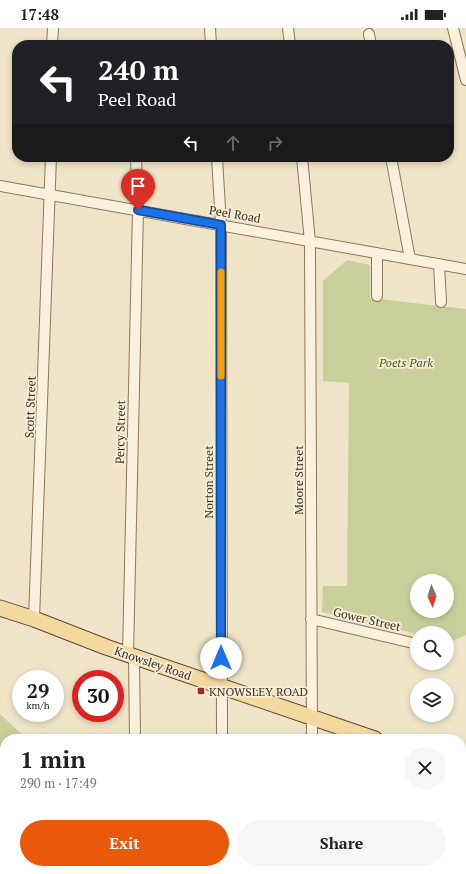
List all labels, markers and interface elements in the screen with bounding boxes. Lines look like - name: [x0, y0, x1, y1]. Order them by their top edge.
- text: 17:48: [20, 4, 59, 24]
- text: 240 m: [98, 51, 179, 88]
- icon: left: [32, 56, 84, 108]
- text: Peel Road: [98, 87, 176, 111]
- icon: left: [180, 132, 202, 154]
- icon: ahead: [222, 132, 244, 154]
- icon: right: [264, 132, 286, 154]
- pin: [121, 169, 155, 210]
- icon: arrive: [127, 175, 149, 197]
- street label: Peel Road: [208, 202, 262, 226]
- park label: Poets Park: [378, 355, 433, 370]
- street label: Scott Street: [21, 375, 39, 438]
- street label: Percy Street: [112, 399, 128, 464]
- street label: Norton Street: [201, 445, 216, 519]
- street label: Moore Street: [291, 445, 306, 515]
- north arrow: [410, 574, 454, 618]
- map controls: [410, 574, 454, 722]
- street label: Gower Street: [332, 604, 403, 634]
- button: search: [410, 626, 454, 670]
- position arrow: [200, 637, 242, 679]
- street label: Knowsley Road: [113, 643, 194, 683]
- speed limit sign: 30: [72, 670, 124, 722]
- text: 29: [27, 677, 49, 704]
- button: layers: [410, 678, 454, 722]
- place label: KNOWSLEY ROAD: [209, 684, 308, 699]
- marker: KNOWSLEY ROAD: [196, 686, 206, 696]
- text: km/h: [26, 699, 50, 712]
- text: 1 min: [20, 743, 86, 775]
- button: close: [404, 747, 446, 789]
- text: 290 m · 17:49: [20, 774, 97, 792]
- button: Exit: [20, 820, 229, 866]
- button: Share: [237, 820, 446, 866]

